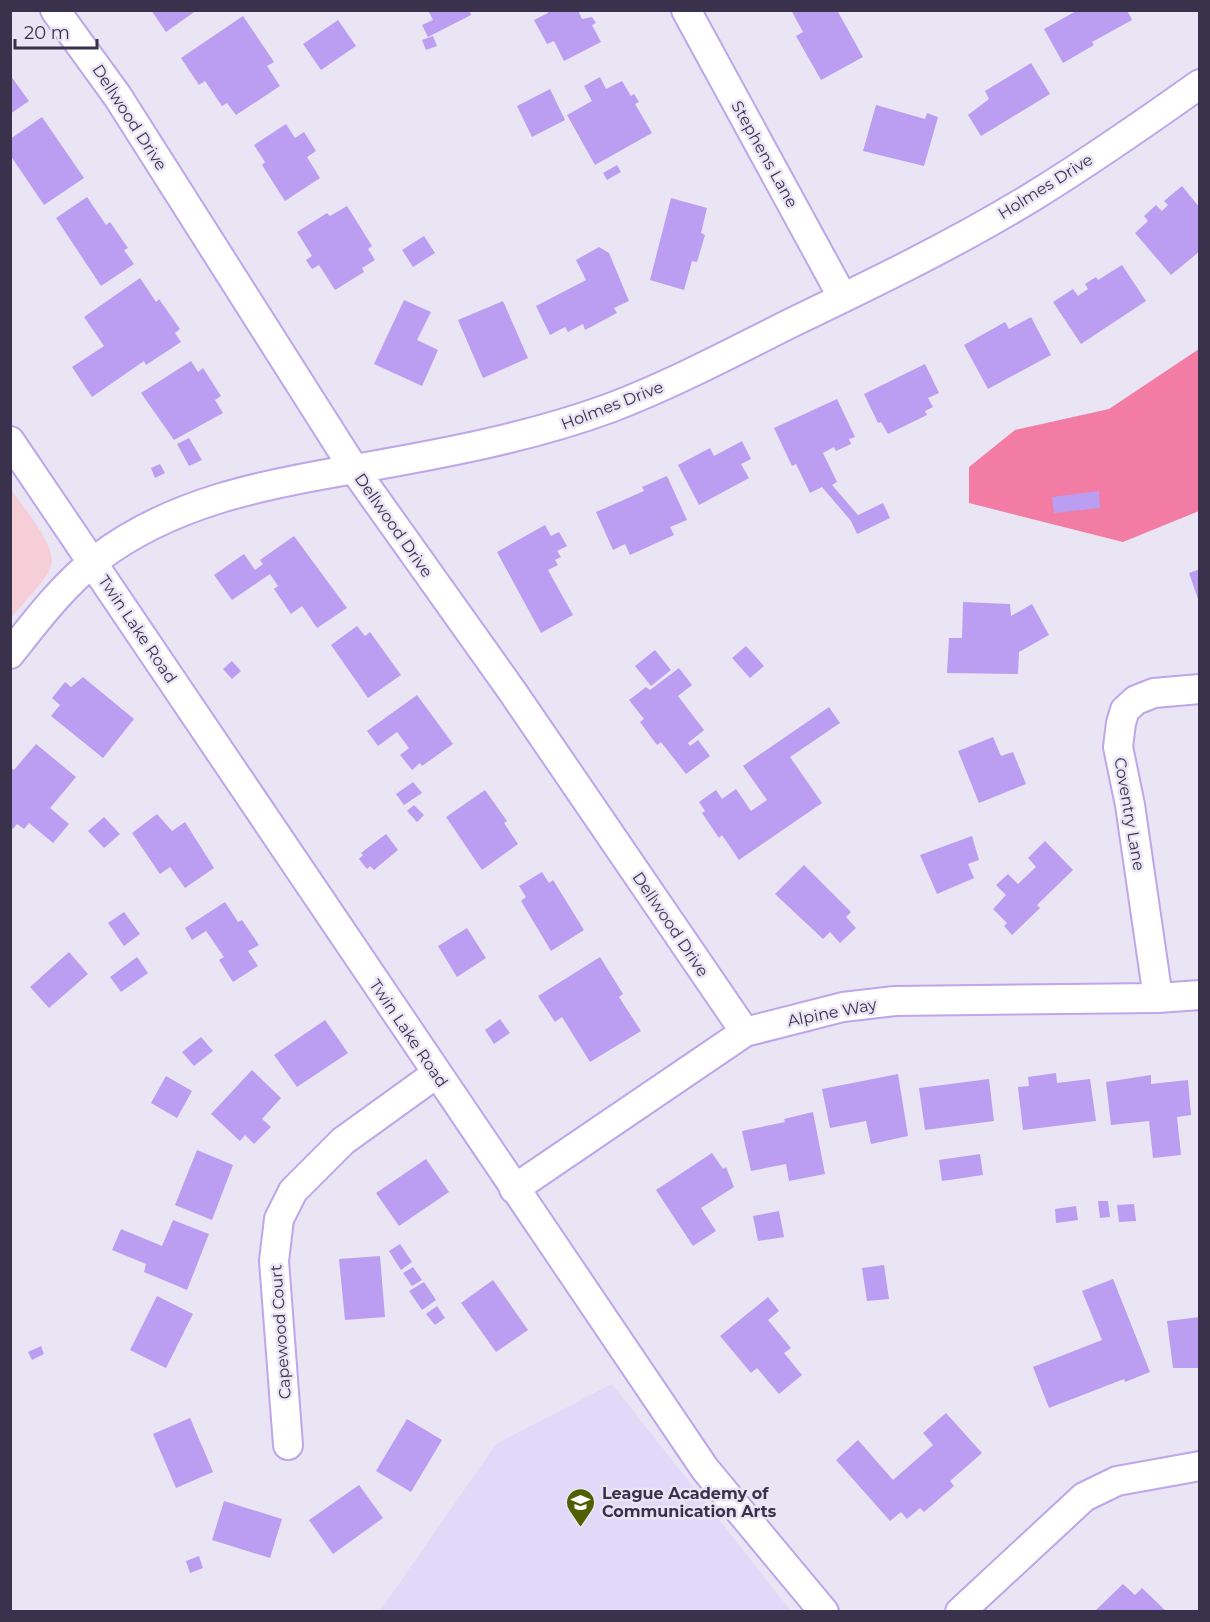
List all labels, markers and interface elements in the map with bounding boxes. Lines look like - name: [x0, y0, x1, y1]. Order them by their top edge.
- scale bar: [15, 12, 98, 50]
- text: 20 m: [24, 22, 70, 44]
- street label: Dellwood Drive: [88, 61, 171, 174]
- street label: Stephens Lane: [727, 98, 802, 211]
- street label: Holmes Drive: [994, 150, 1096, 223]
- street label: Holmes Drive: [558, 377, 666, 434]
- street label: Dellwood Drive: [351, 470, 436, 581]
- street label: Twin Lake Road: [95, 572, 181, 687]
- street label: Coventry Lane: [1110, 756, 1149, 872]
- street label: Dellwood Drive: [629, 868, 713, 980]
- street label: Twin Lake Road: [366, 976, 452, 1091]
- street label: Alpine Way: [786, 994, 879, 1030]
- street label: Capewood Court: [266, 1264, 295, 1400]
- place label: League Academy of Communication Arts: [602, 1484, 777, 1521]
- school or university icon: League Academy of Communication Arts: [565, 1486, 597, 1528]

